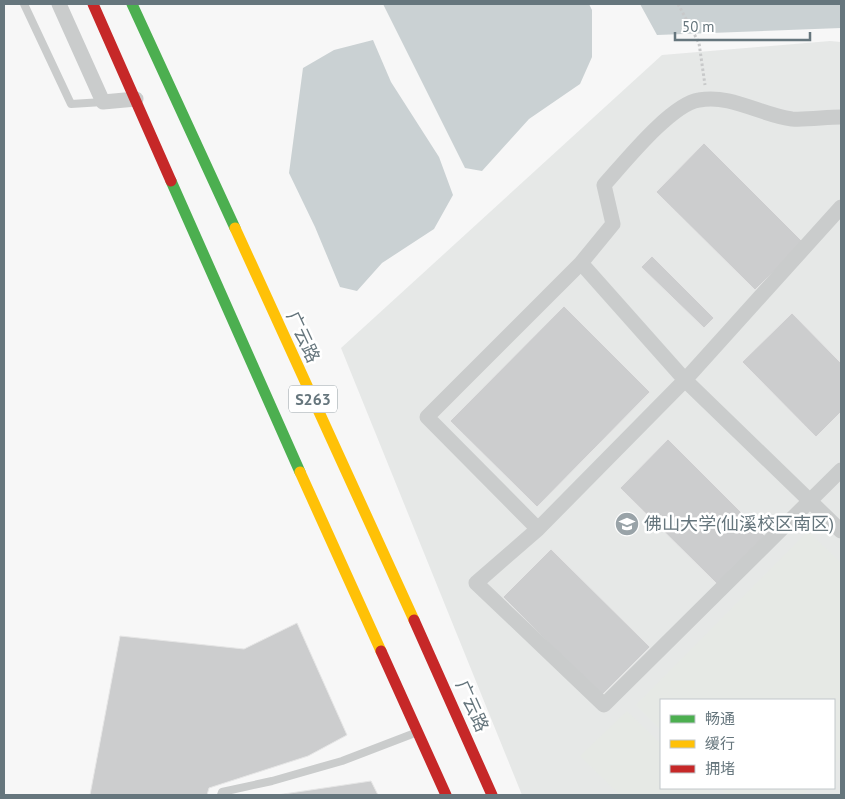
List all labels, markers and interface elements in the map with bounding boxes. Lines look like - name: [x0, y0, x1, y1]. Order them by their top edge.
- scale bar: [675, 10, 810, 42]
- text: 50 m: [682, 17, 715, 36]
- street label: 广云路: [282, 307, 325, 366]
- road number: S263: [289, 386, 337, 412]
- school or university icon: 佛山大学(仙溪校区南区): [614, 511, 640, 537]
- place label: 佛山大学(仙溪校区南区): [644, 512, 834, 535]
- street label: 广云路: [451, 676, 494, 735]
- legend: [660, 699, 835, 789]
- text: 畅通: [705, 709, 735, 728]
- text: 缓行: [705, 734, 735, 753]
- text: 拥堵: [705, 759, 735, 778]

